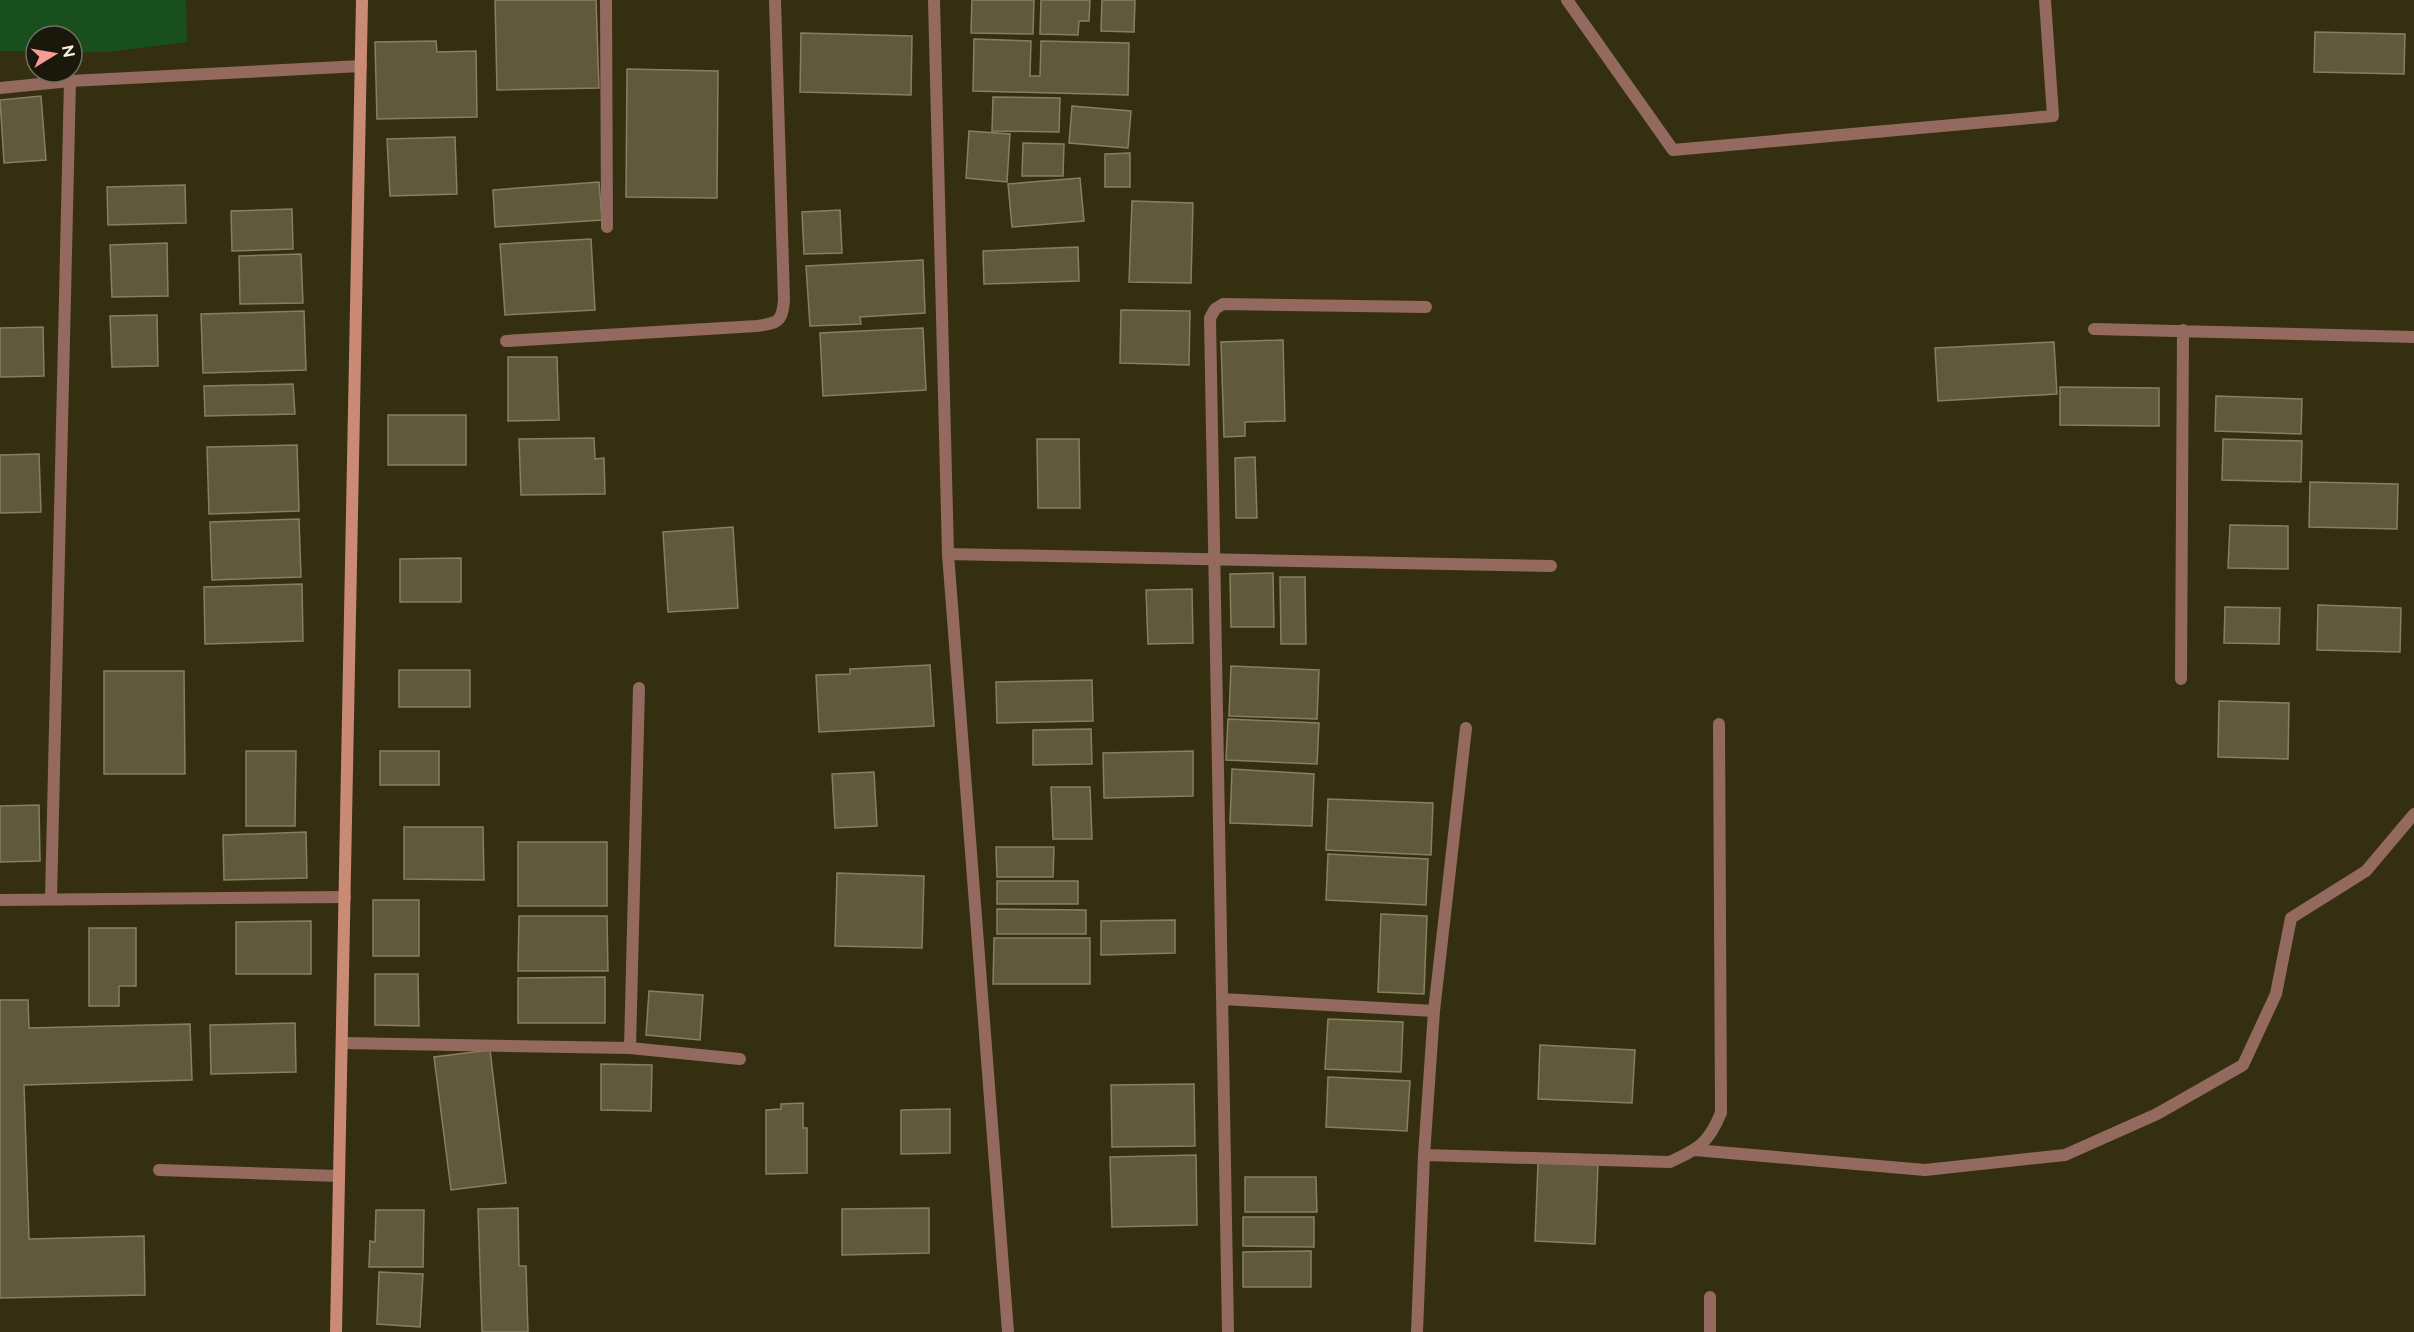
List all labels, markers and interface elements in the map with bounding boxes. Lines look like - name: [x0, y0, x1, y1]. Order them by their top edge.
- north arrow: [24, 24, 84, 84]
- text: N: [58, 43, 79, 59]

